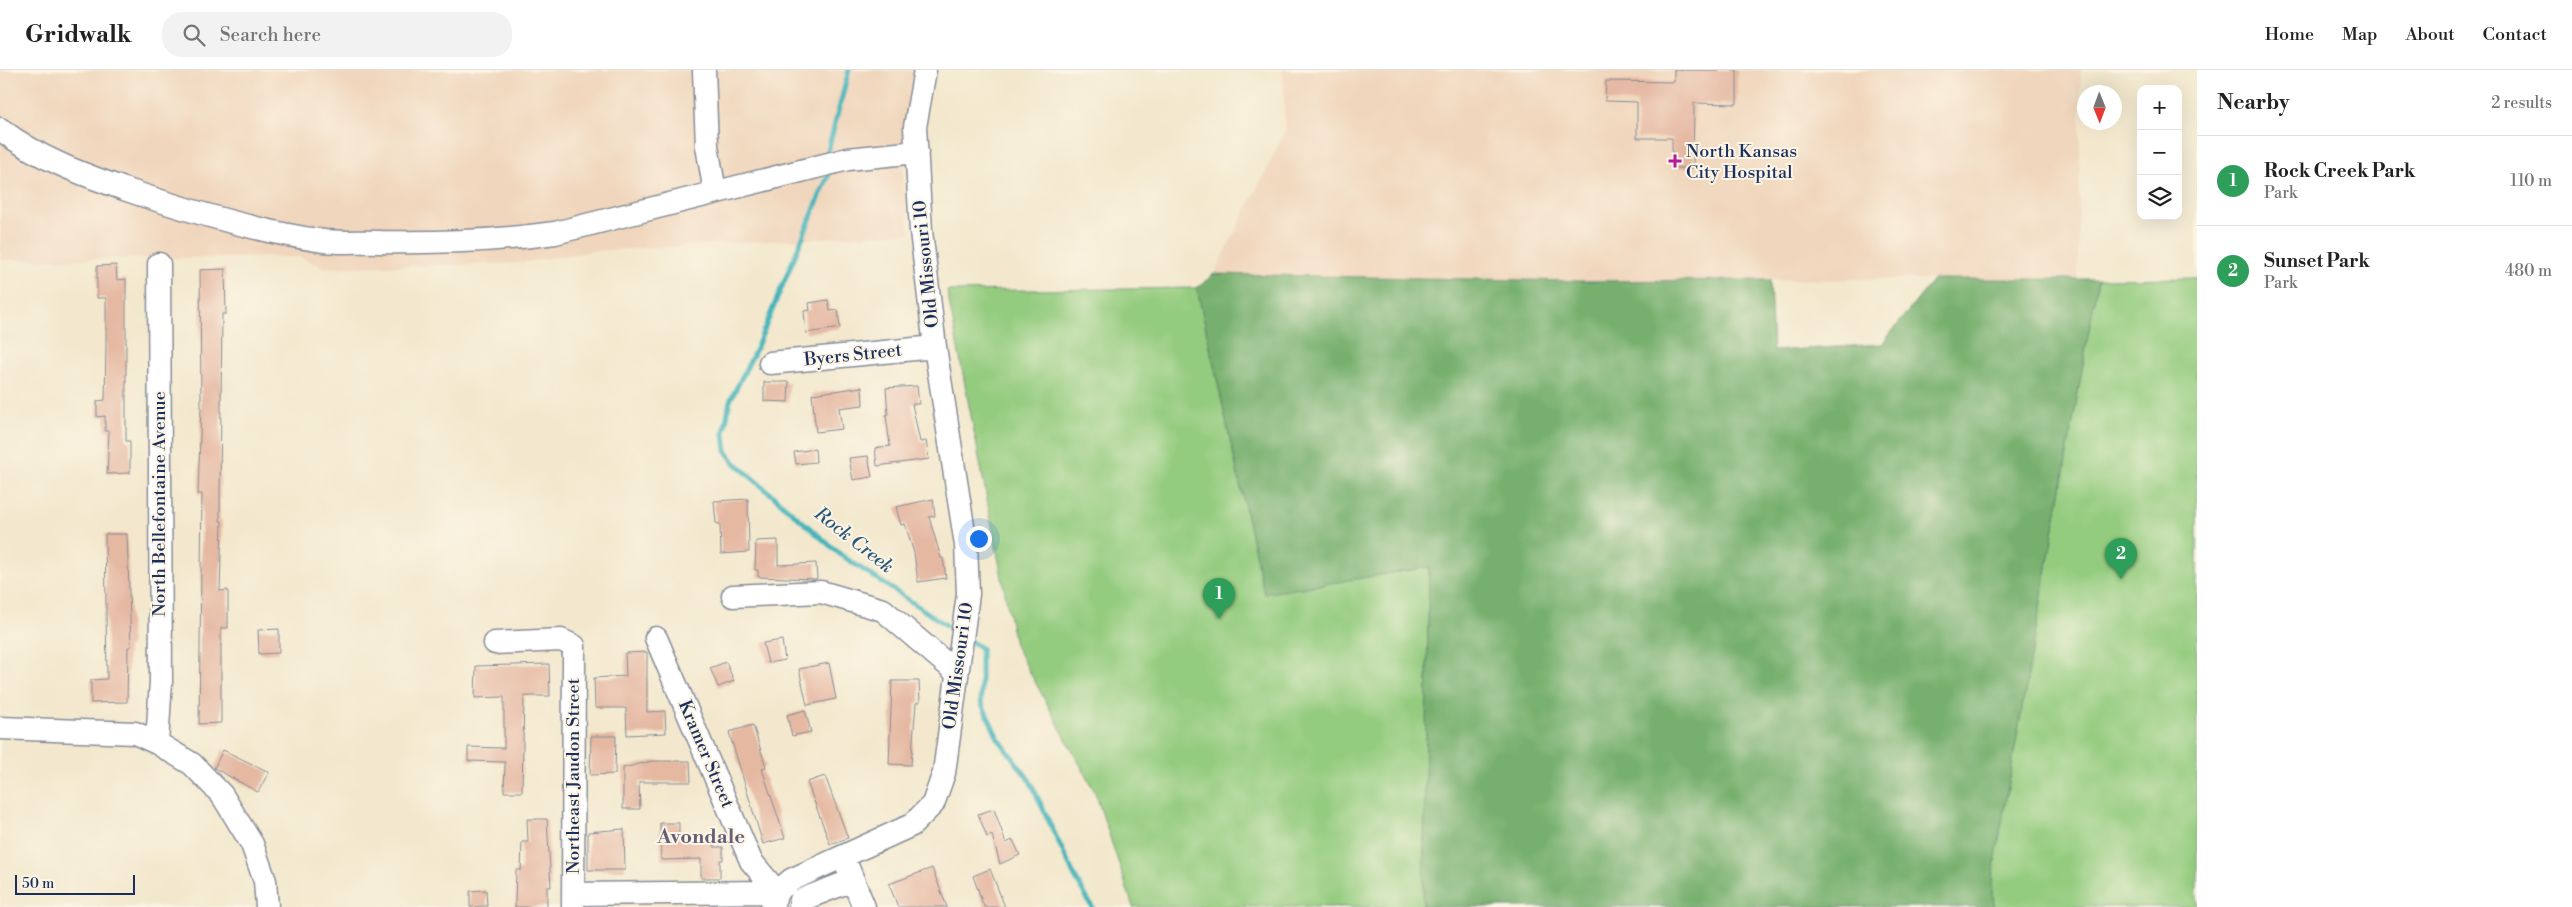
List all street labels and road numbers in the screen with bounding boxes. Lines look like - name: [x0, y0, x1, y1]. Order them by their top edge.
- street label: Old Missouri 10: [908, 199, 944, 329]
- street label: Byers Street: [802, 338, 904, 372]
- street label: North Bellefontaine Avenue: [148, 391, 171, 617]
- street label: Old Missouri 10: [938, 601, 978, 731]
- street label: Northeast Jaudon Street: [562, 677, 585, 874]
- street label: Kramer Street: [673, 696, 739, 812]

